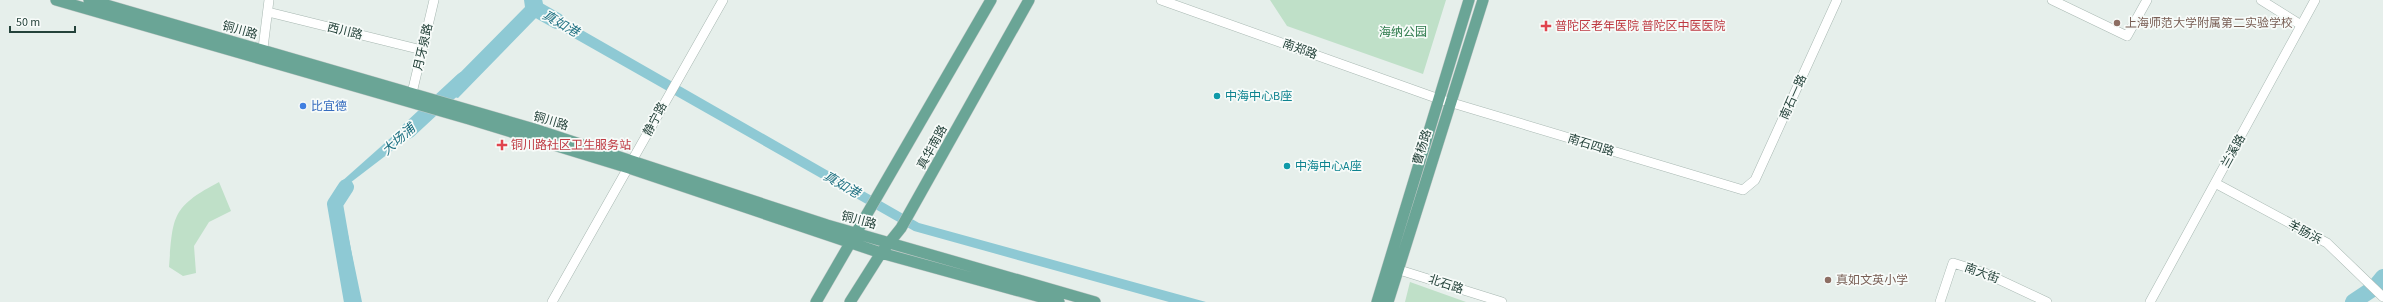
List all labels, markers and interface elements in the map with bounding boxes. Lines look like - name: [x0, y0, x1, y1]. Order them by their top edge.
- water label: 真如港: [539, 6, 584, 42]
- scale bar: [10, 8, 75, 34]
- text: 50 m: [16, 14, 40, 31]
- place label: 上海师范大学附属第二实验学校: [2125, 15, 2293, 32]
- street label: 铜川路: [220, 17, 260, 44]
- place label: 普陀区老年医院 普陀区中医医院: [1555, 18, 1725, 35]
- marker: 上海师范大学附属第二实验学校: [2112, 18, 2122, 28]
- street label: 西川路: [325, 19, 364, 44]
- marker: 普陀区老年医院 普陀区中医医院: [1540, 20, 1552, 32]
- street label: 月牙泉路: [410, 22, 437, 72]
- park label: 海纳公园: [1379, 24, 1427, 41]
- street label: 南郑路: [1280, 35, 1320, 64]
- street label: 南石一路: [1776, 72, 1811, 123]
- place label: 中海中心B座: [1225, 88, 1292, 105]
- marker: 中海中心B座: [1212, 91, 1222, 101]
- place label: 比宜德: [311, 98, 347, 115]
- street label: 静宁路: [639, 99, 671, 139]
- marker: 比宜德: [298, 101, 308, 111]
- street label: 铜川路: [531, 108, 571, 135]
- water label: 大场浦: [378, 119, 421, 159]
- street label: 真华南路: [913, 122, 952, 172]
- street label: 曹杨路: [1409, 127, 1436, 167]
- street label: 南石四路: [1565, 130, 1616, 161]
- street label: 兰溪路: [2217, 131, 2250, 171]
- place label: 铜川路社区卫生服务站: [511, 137, 631, 154]
- marker: 铜川路社区卫生服务站: [496, 139, 508, 151]
- place label: 中海中心A座: [1295, 158, 1362, 175]
- marker: 中海中心A座: [1282, 161, 1292, 171]
- water label: 真如港: [820, 167, 865, 203]
- street label: 铜川路: [839, 208, 878, 233]
- street label: 羊肠浜: [2285, 216, 2325, 248]
- street label: 南大街: [1962, 259, 2002, 288]
- street label: 北石路: [1426, 271, 1466, 298]
- place label: 真如文英小学: [1836, 272, 1908, 289]
- marker: 真如文英小学: [1823, 275, 1833, 285]

